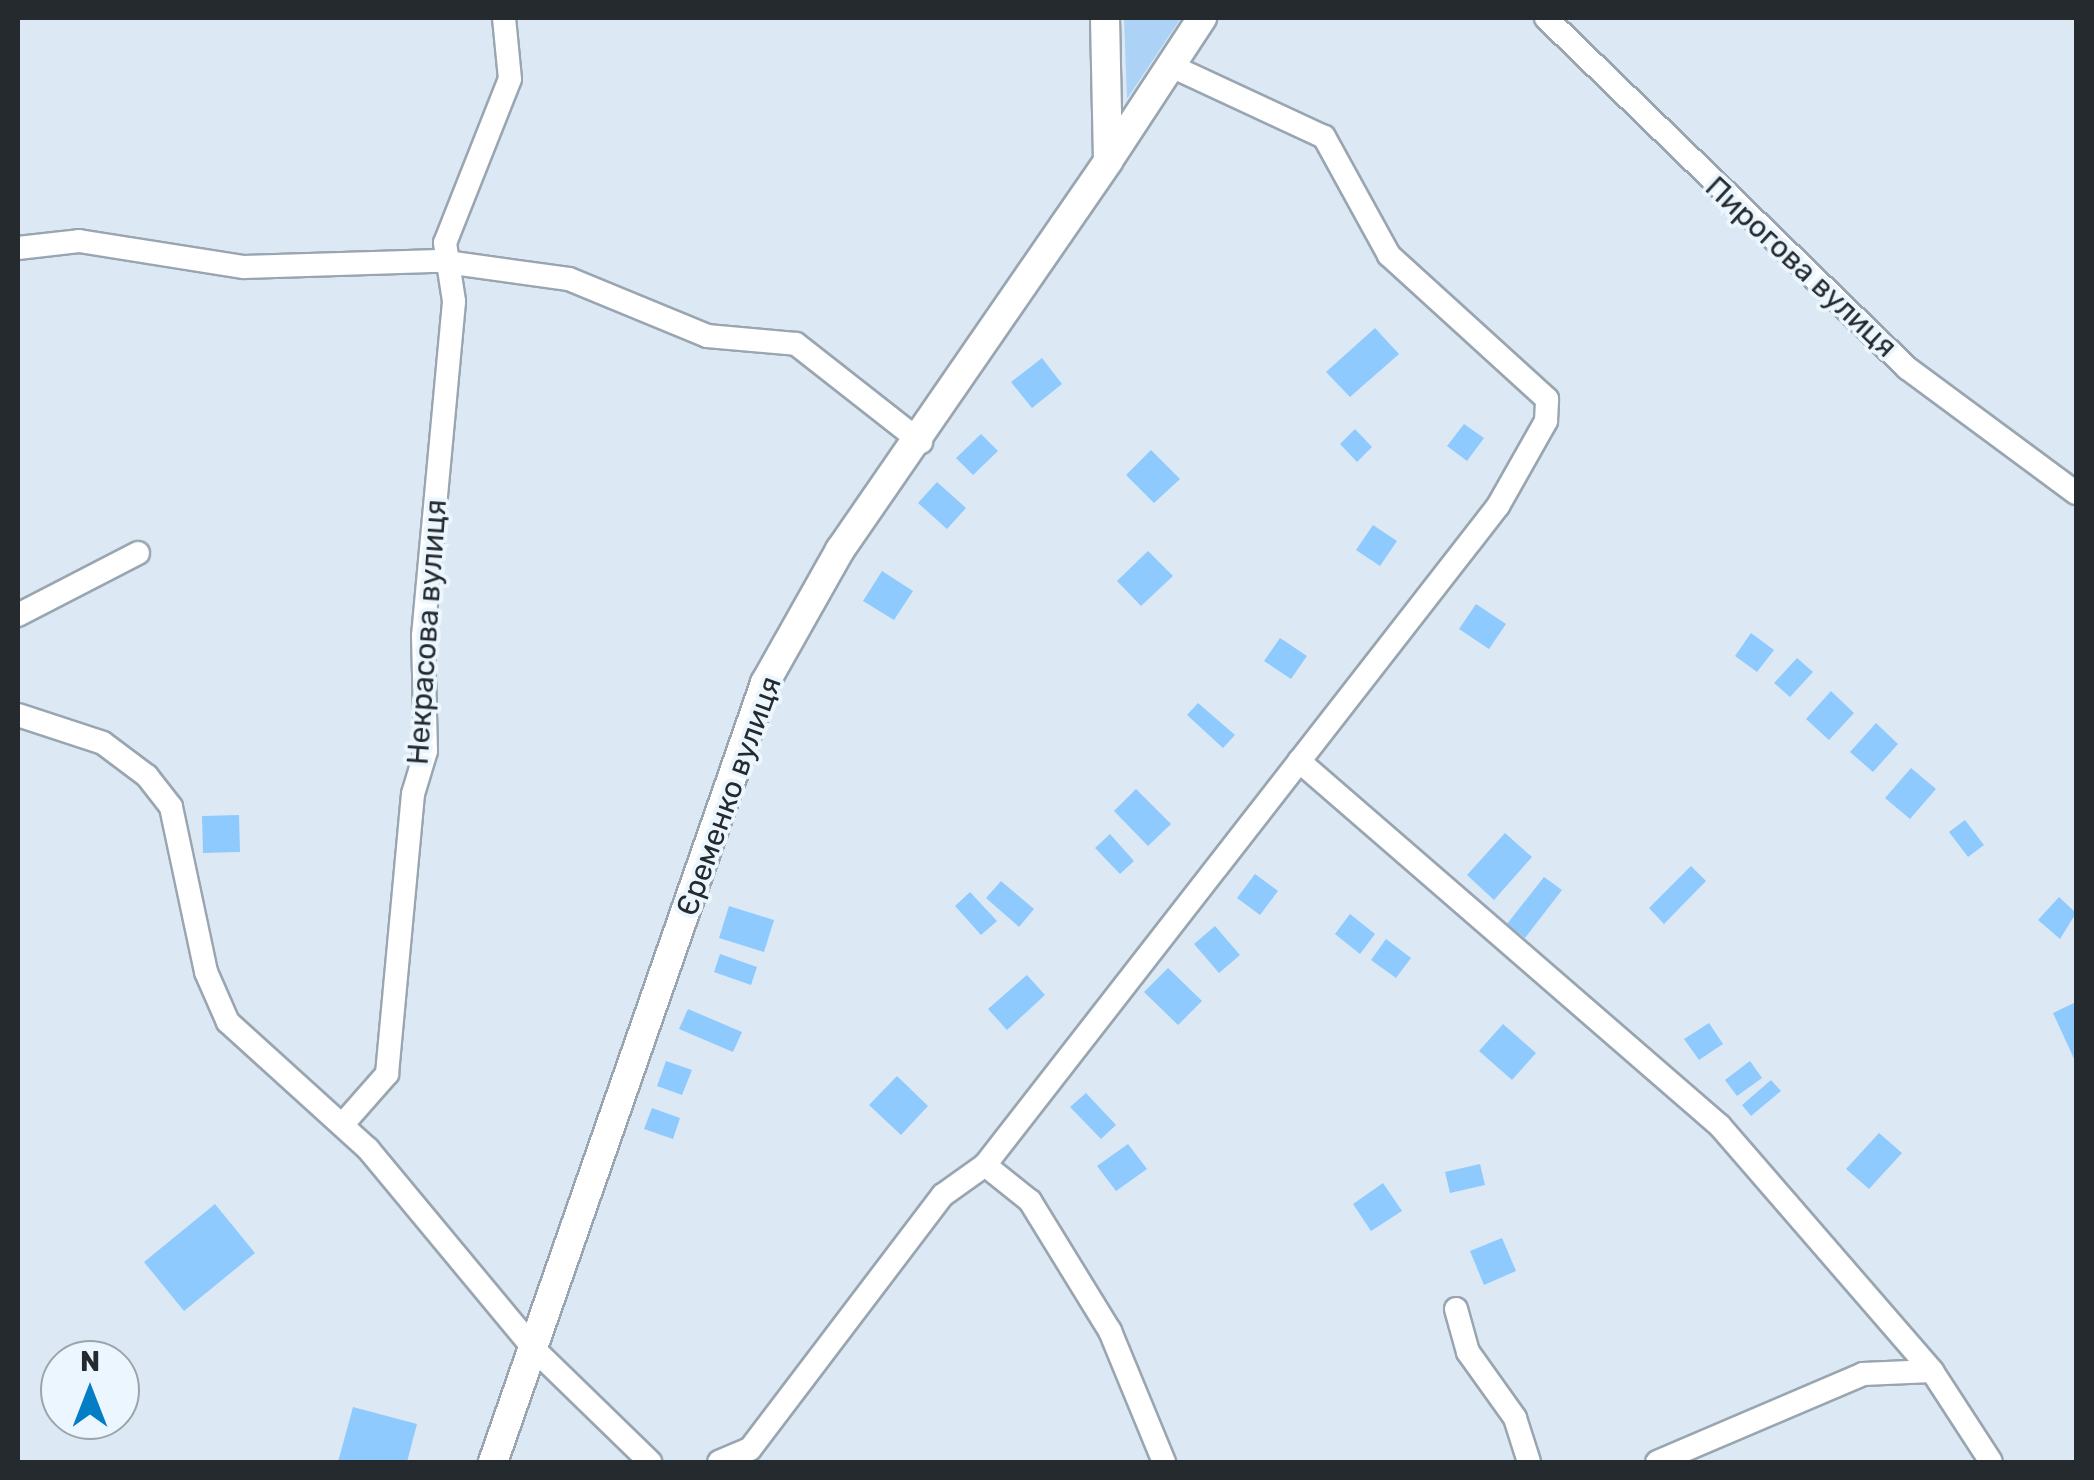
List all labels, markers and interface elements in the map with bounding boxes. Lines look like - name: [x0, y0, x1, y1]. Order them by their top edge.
- street label: Пирогова вулиця: [1698, 169, 1904, 365]
- street label: Некрасова вулиця: [400, 498, 454, 766]
- street label: Єременко вулиця: [669, 671, 789, 921]
- north arrow: [40, 1340, 140, 1440]
- text: N: [80, 1345, 100, 1378]

